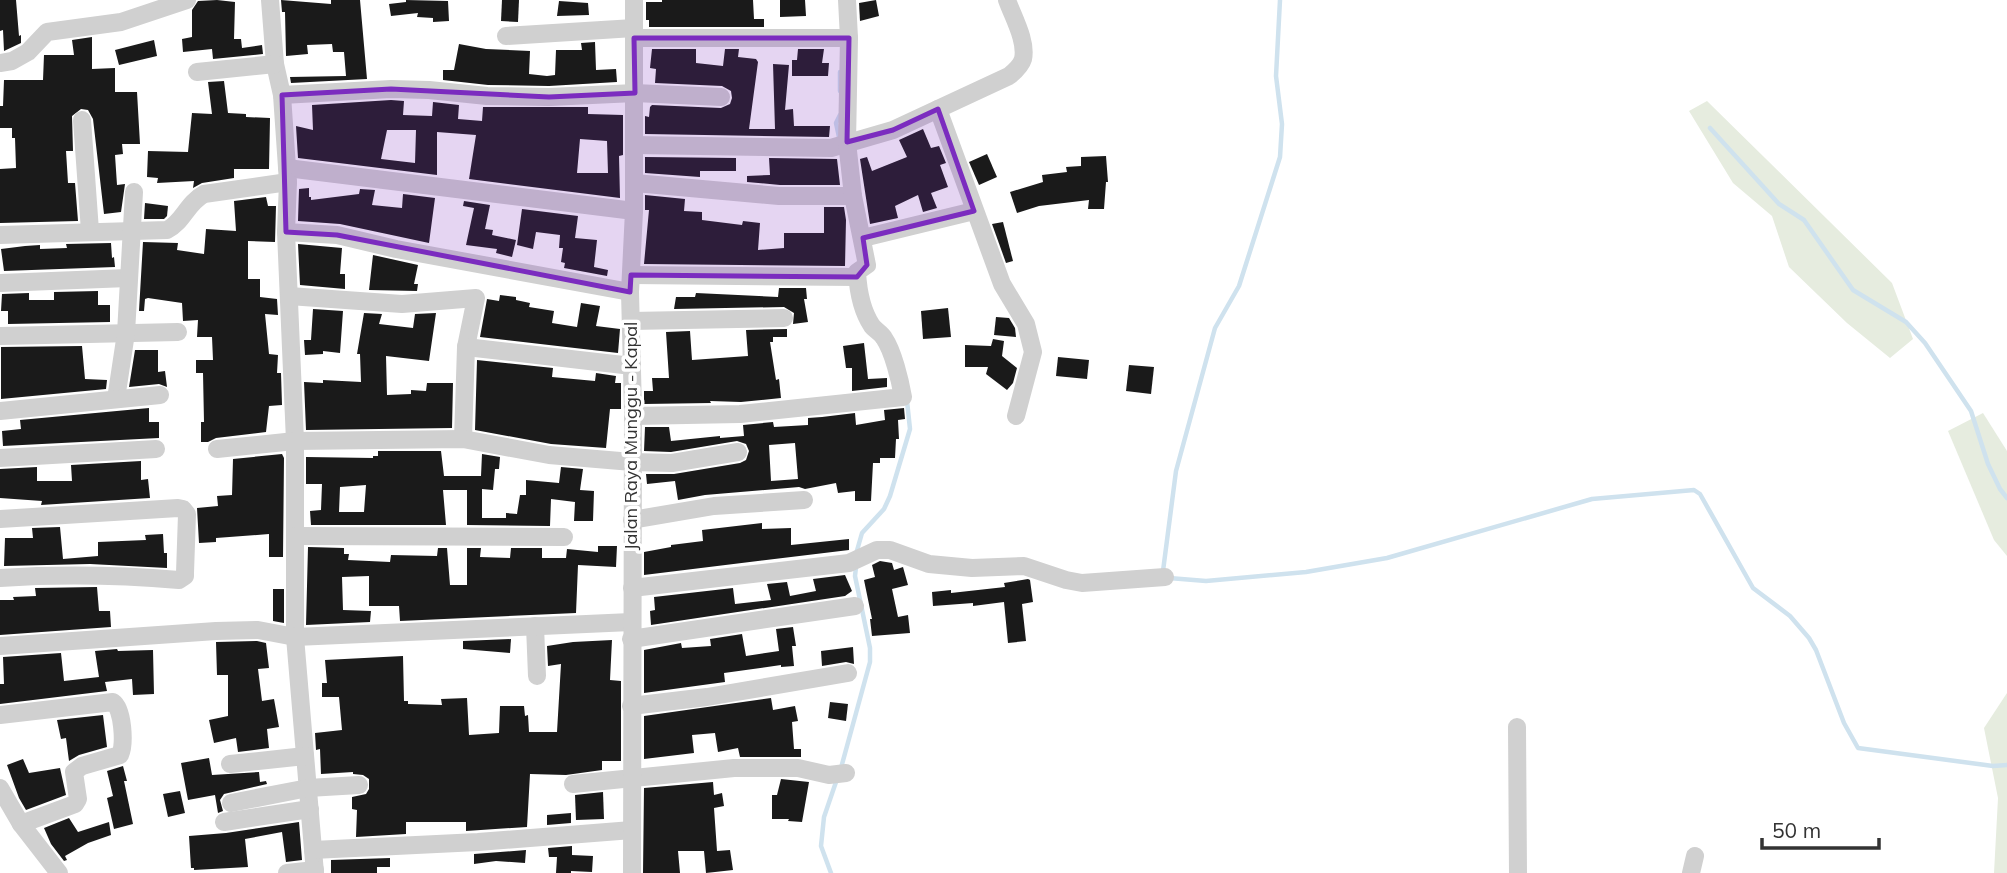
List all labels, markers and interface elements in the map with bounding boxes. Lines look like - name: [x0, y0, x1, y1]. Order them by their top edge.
- street label: Jalan Raya Munggu - Kapal: [619, 322, 642, 550]
- scale bar: [1762, 806, 1879, 850]
- text: 50 m: [1772, 817, 1821, 843]

